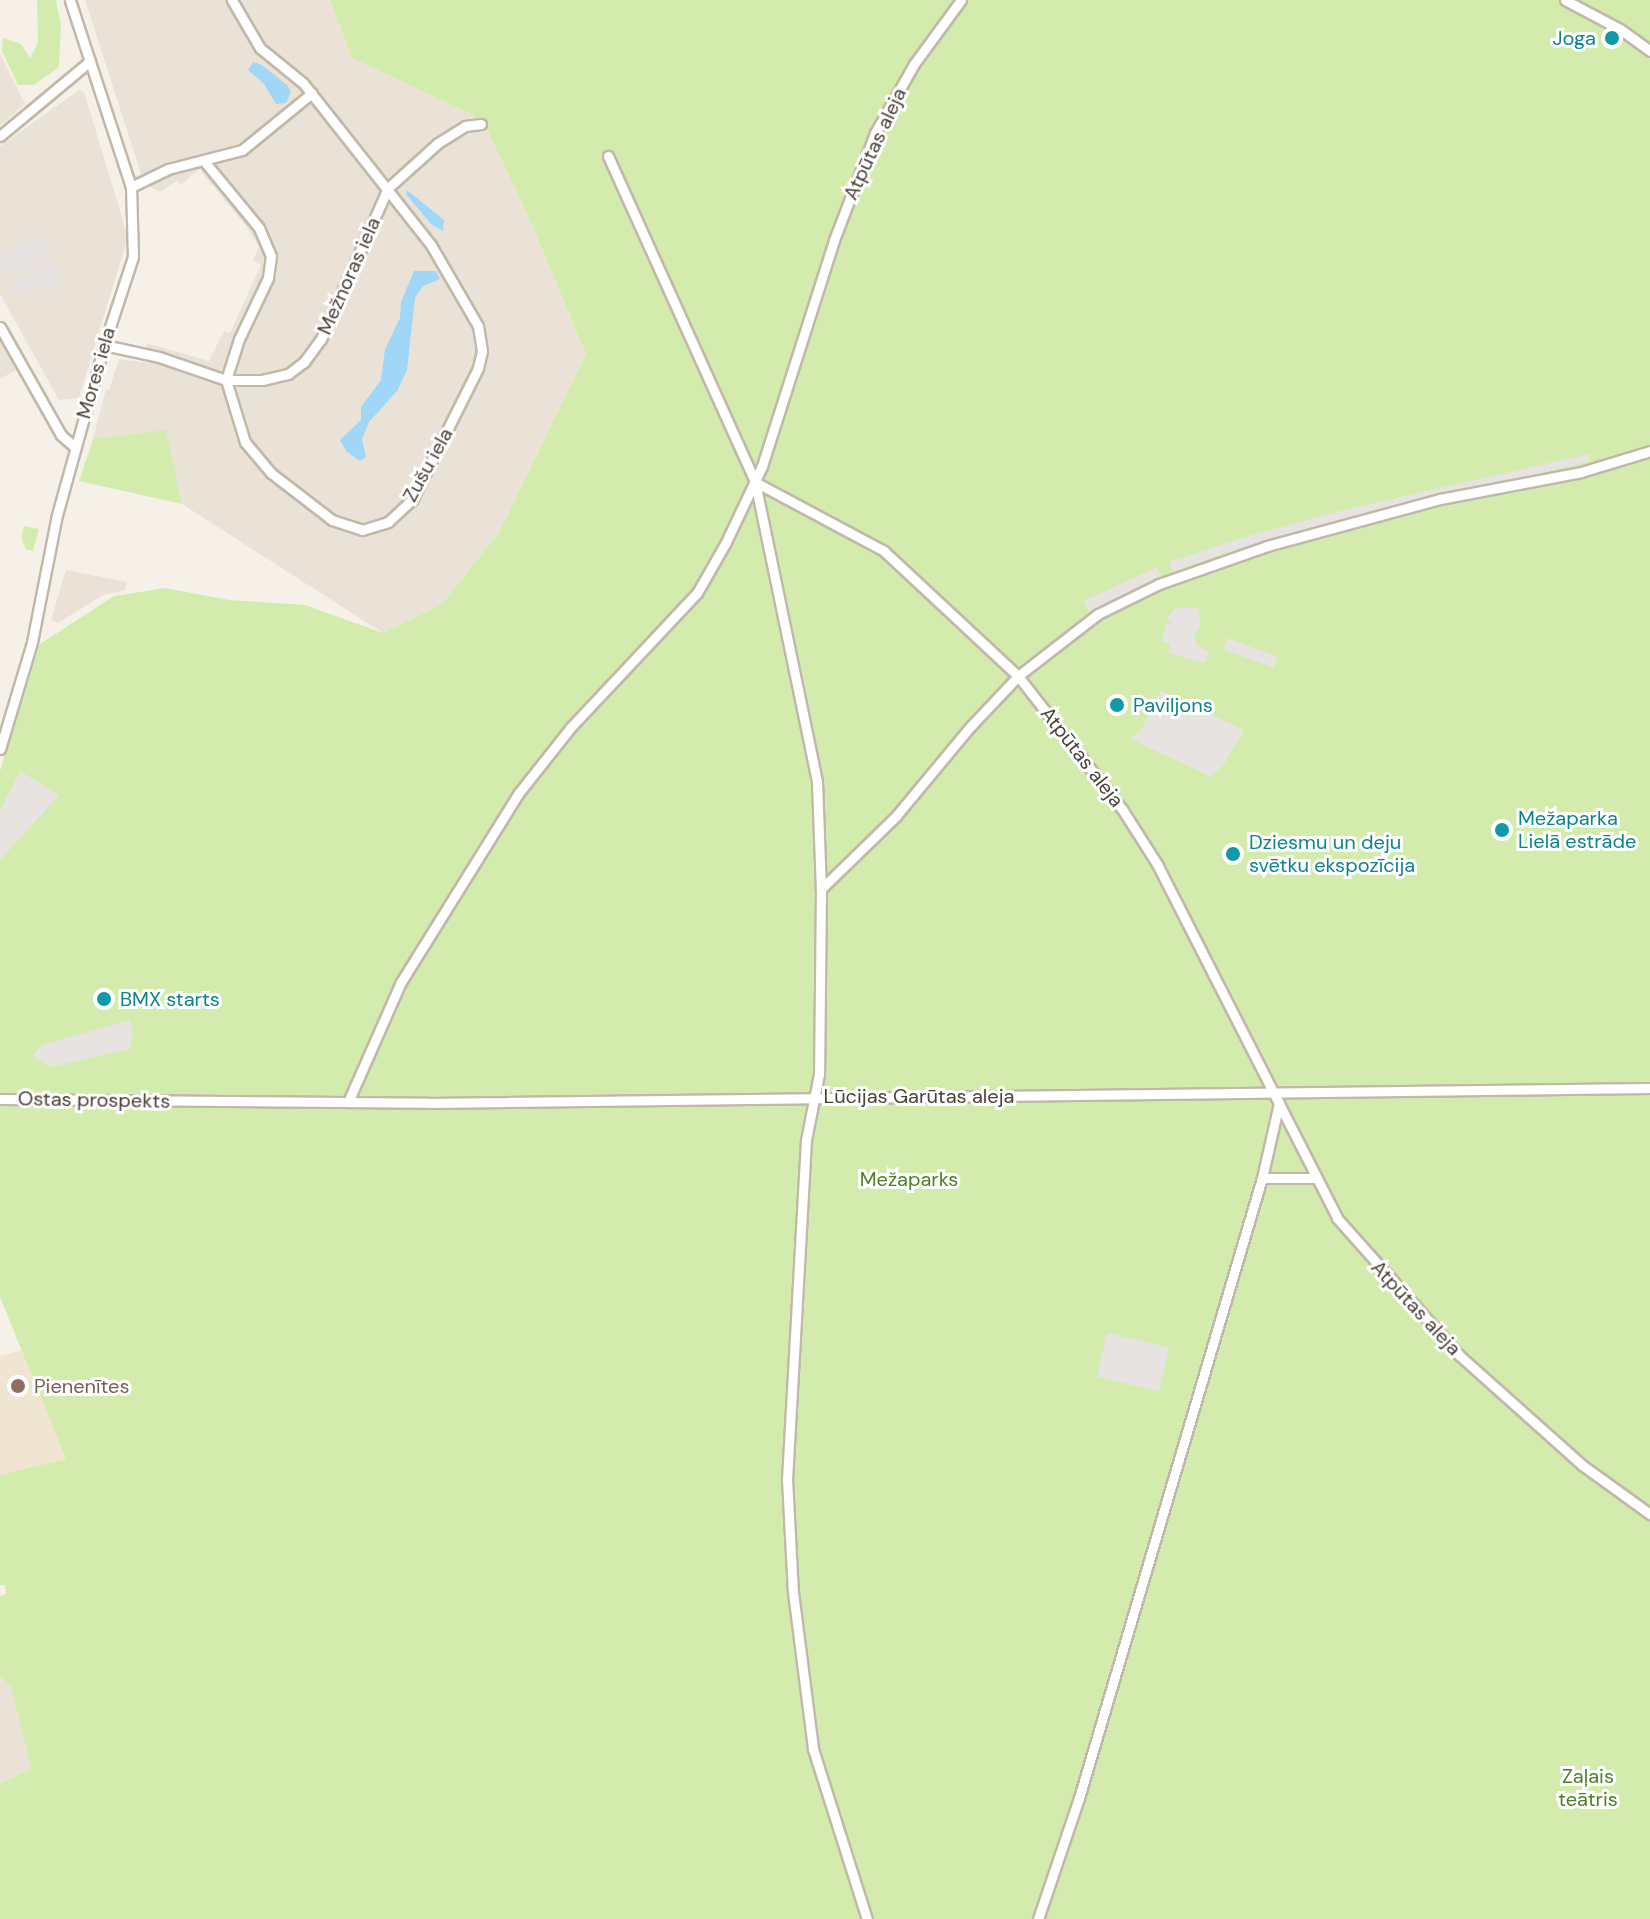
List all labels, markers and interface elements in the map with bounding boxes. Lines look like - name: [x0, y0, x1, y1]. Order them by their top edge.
- place label: Joga: [1553, 26, 1596, 50]
- marker: Joga: [1603, 29, 1621, 47]
- street label: Atpūtas aleja: [839, 84, 911, 204]
- street label: Mežnoras iela: [312, 214, 386, 338]
- street label: Mores iela: [72, 325, 120, 421]
- street label: Zušu iela: [398, 424, 458, 506]
- place label: Paviljons: [1133, 693, 1213, 717]
- marker: Paviljons: [1108, 696, 1126, 714]
- street label: Atpūtas aleja: [1035, 702, 1129, 812]
- place label: Mežaparka Lielā estrāde: [1518, 806, 1636, 853]
- marker: Mežaparka Lielā estrāde: [1493, 821, 1511, 839]
- place label: Dziesmu un deju svētku ekspozīcija: [1249, 830, 1415, 877]
- marker: Dziesmu un deju svētku ekspozīcija: [1224, 845, 1242, 863]
- place label: BMX starts: [120, 987, 220, 1011]
- marker: BMX starts: [95, 990, 113, 1008]
- street label: Lūcijas Garūtas aleja: [824, 1084, 1014, 1108]
- street label: Ostas prospekts: [18, 1087, 170, 1113]
- park label: Mežaparks: [860, 1167, 958, 1191]
- street label: Atpūtas aleja: [1366, 1256, 1466, 1360]
- place label: Pienenītes: [34, 1374, 129, 1398]
- marker: Pienenītes: [9, 1377, 27, 1395]
- park label: Zaļais teātris: [1558, 1765, 1618, 1812]

